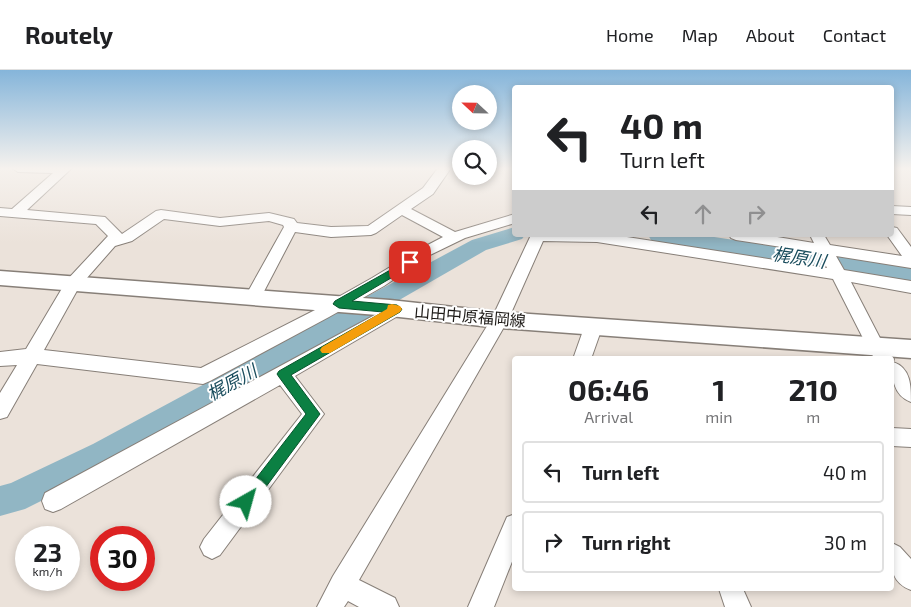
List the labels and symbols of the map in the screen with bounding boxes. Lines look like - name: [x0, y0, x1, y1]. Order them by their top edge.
- north arrow: [452, 85, 498, 130]
- pin: [389, 241, 431, 283]
- water label: 梶原川: [771, 242, 830, 272]
- street label: 山田中原福岡線: [413, 301, 527, 330]
- water label: 梶原川: [203, 358, 262, 405]
- position arrow: [219, 475, 271, 527]
- speed limit sign: 30: [90, 526, 155, 591]

